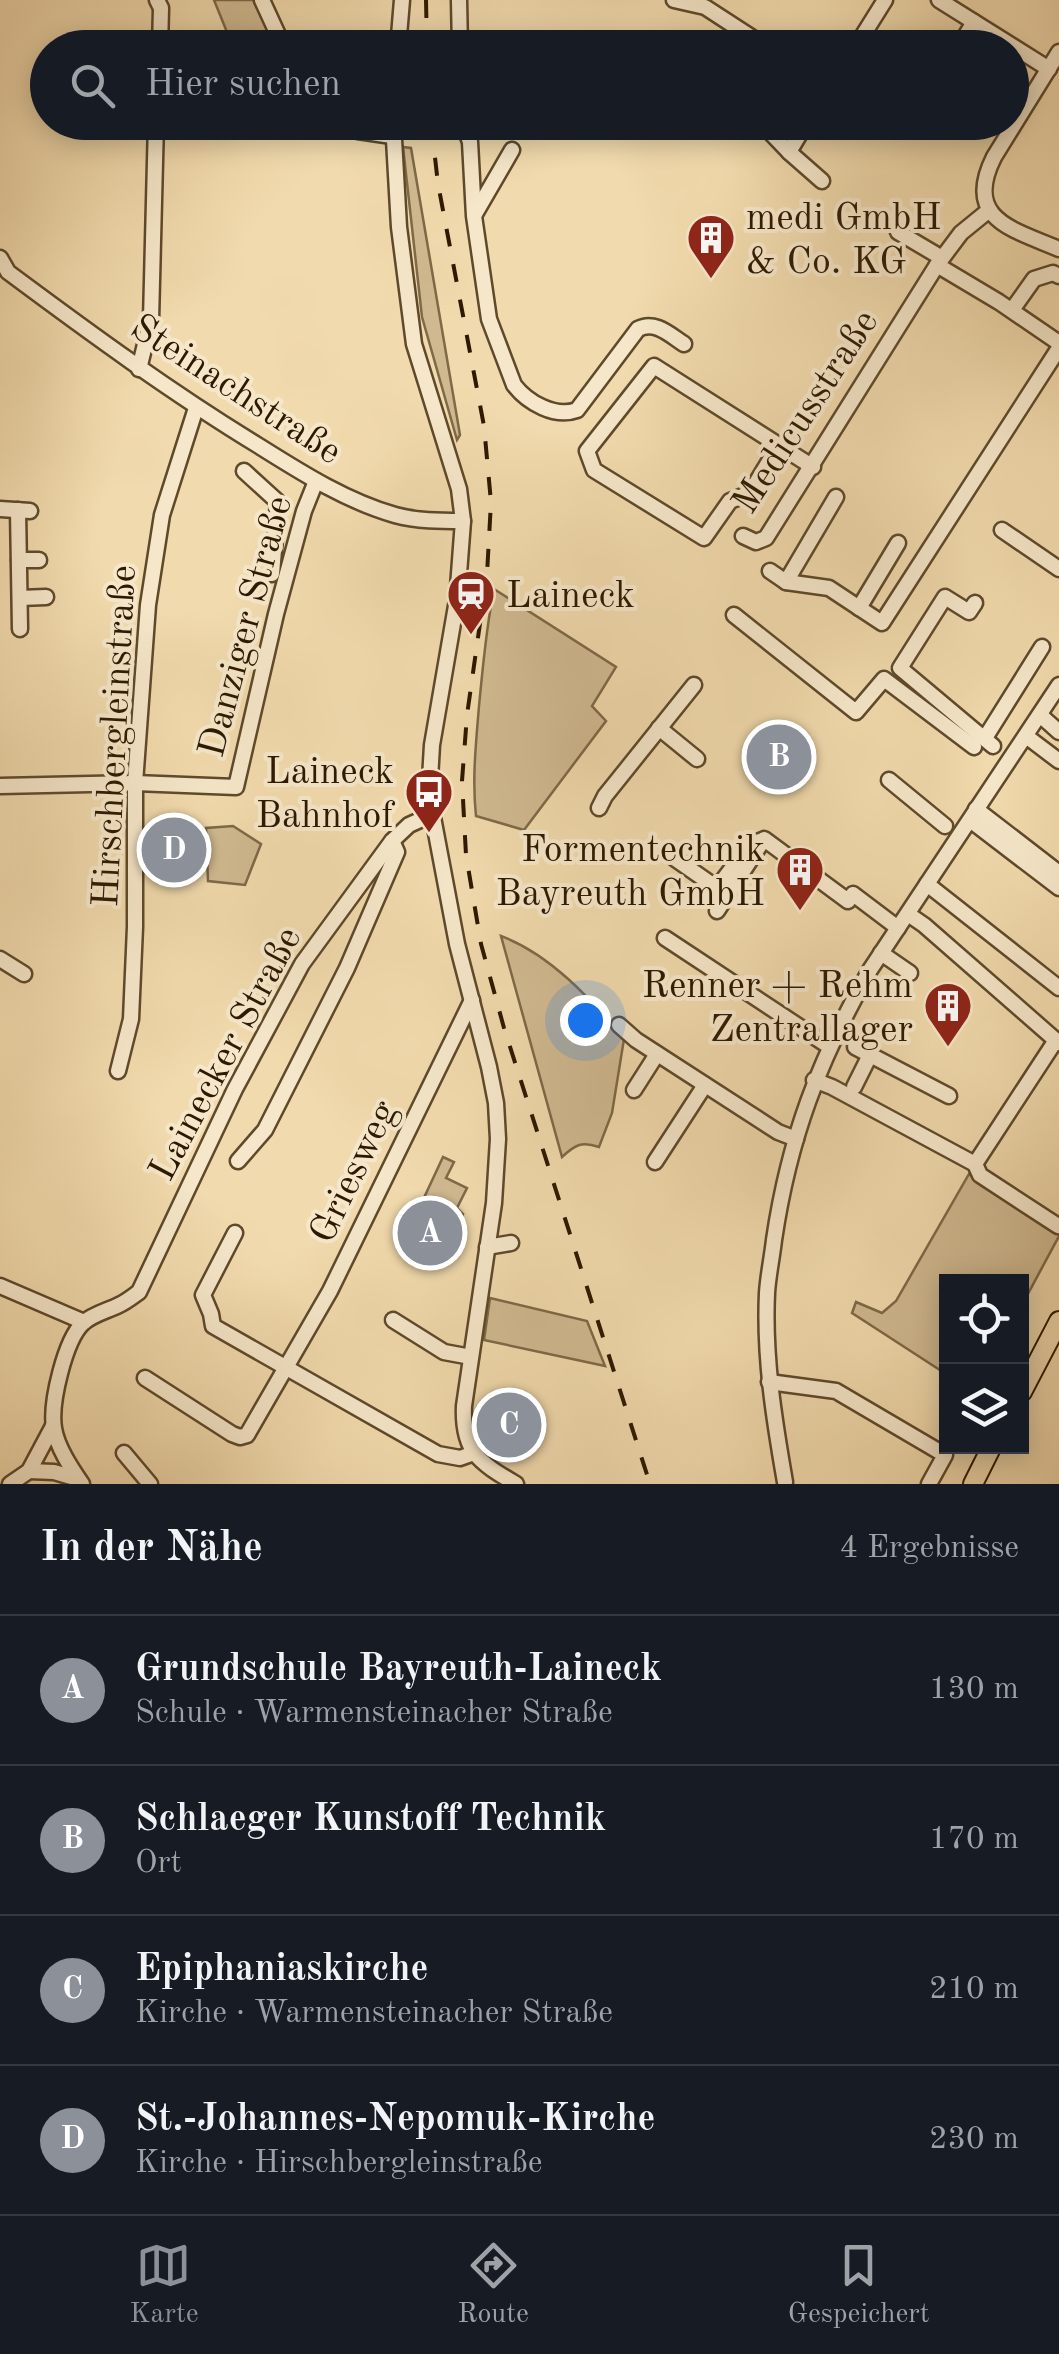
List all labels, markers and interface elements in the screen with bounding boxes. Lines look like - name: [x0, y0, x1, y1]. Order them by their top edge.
- search box: [30, 30, 1029, 140]
- icon: search: [65, 58, 120, 113]
- text: Hier suchen: [145, 66, 341, 104]
- place label: medi GmbH & Co. KG: [746, 200, 941, 282]
- building icon: medi GmbH & Co. KG: [685, 212, 737, 280]
- street label: Medicusstraße: [727, 304, 886, 521]
- street label: Steinachstraße: [123, 308, 348, 473]
- street label: Danziger Straße: [194, 492, 300, 762]
- street label: Hirschbergleinstraße: [88, 564, 144, 908]
- station icon: Laineck: [445, 568, 497, 636]
- place label: Laineck: [506, 578, 635, 616]
- pin: B: [746, 720, 812, 794]
- place label: Laineck Bahnhof: [256, 754, 395, 836]
- bus stop icon: Laineck Bahnhof: [403, 766, 455, 834]
- pin: D: [142, 812, 206, 888]
- place label: Formentechnik Bayreuth GmbH: [496, 832, 765, 914]
- building icon: Formentechnik Bayreuth GmbH: [774, 844, 826, 912]
- street label: Lainecker Straße: [144, 921, 309, 1187]
- place label: Renner + Rehm Zentrallager: [642, 968, 913, 1050]
- building icon: Renner + Rehm Zentrallager: [922, 980, 974, 1048]
- your location: [560, 995, 611, 1046]
- street label: Griesweg: [304, 1095, 405, 1249]
- pin: A: [398, 1196, 462, 1270]
- map controls: [939, 1274, 1029, 1454]
- button: locate: [939, 1274, 1029, 1364]
- button: layers: [939, 1364, 1029, 1454]
- pin: C: [476, 1388, 542, 1462]
- text: In der Nähe: [40, 1528, 263, 1570]
- text: 4 Ergebnisse: [839, 1533, 1019, 1565]
- text: Grundschule Bayreuth-Laineck: [135, 1651, 662, 1689]
- text: A: [60, 1674, 85, 1706]
- text: 130 m: [929, 1674, 1019, 1706]
- text: Schule · Warmensteinacher Straße: [135, 1698, 613, 1730]
- text: Schlaeger Kunstoff Technik: [135, 1801, 606, 1839]
- text: B: [61, 1824, 84, 1856]
- text: 170 m: [929, 1824, 1019, 1856]
- text: Ort: [135, 1848, 182, 1880]
- text: Epiphaniaskirche: [135, 1951, 428, 1989]
- text: C: [62, 1974, 83, 2006]
- text: 210 m: [929, 1974, 1019, 2006]
- text: Kirche · Warmensteinacher Straße: [135, 1998, 613, 2030]
- text: St.-Johannes-Nepomuk-Kirche: [135, 2101, 655, 2139]
- text: D: [60, 2124, 85, 2156]
- text: 230 m: [929, 2124, 1019, 2156]
- text: Kirche · Hirschbergleinstraße: [135, 2148, 543, 2180]
- tab: Karte: [129, 2238, 199, 2333]
- tab: Route: [457, 2238, 529, 2333]
- tab: Gespeichert: [788, 2238, 930, 2333]

